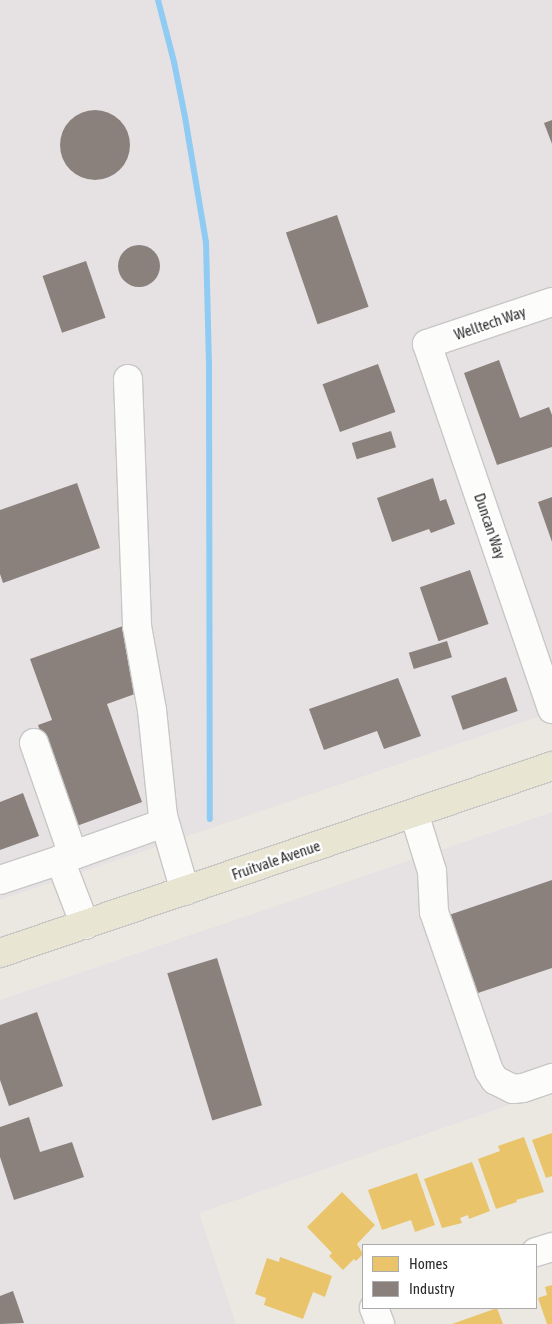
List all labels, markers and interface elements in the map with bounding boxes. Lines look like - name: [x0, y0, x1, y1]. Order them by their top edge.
- street label: Welltech Way: [452, 302, 528, 344]
- street label: Duncan Way: [470, 491, 510, 561]
- street label: Fruitvale Avenue: [229, 836, 323, 884]
- legend: [362, 1244, 537, 1309]
- text: Homes: [409, 1255, 448, 1272]
- text: Industry: [409, 1280, 455, 1297]

